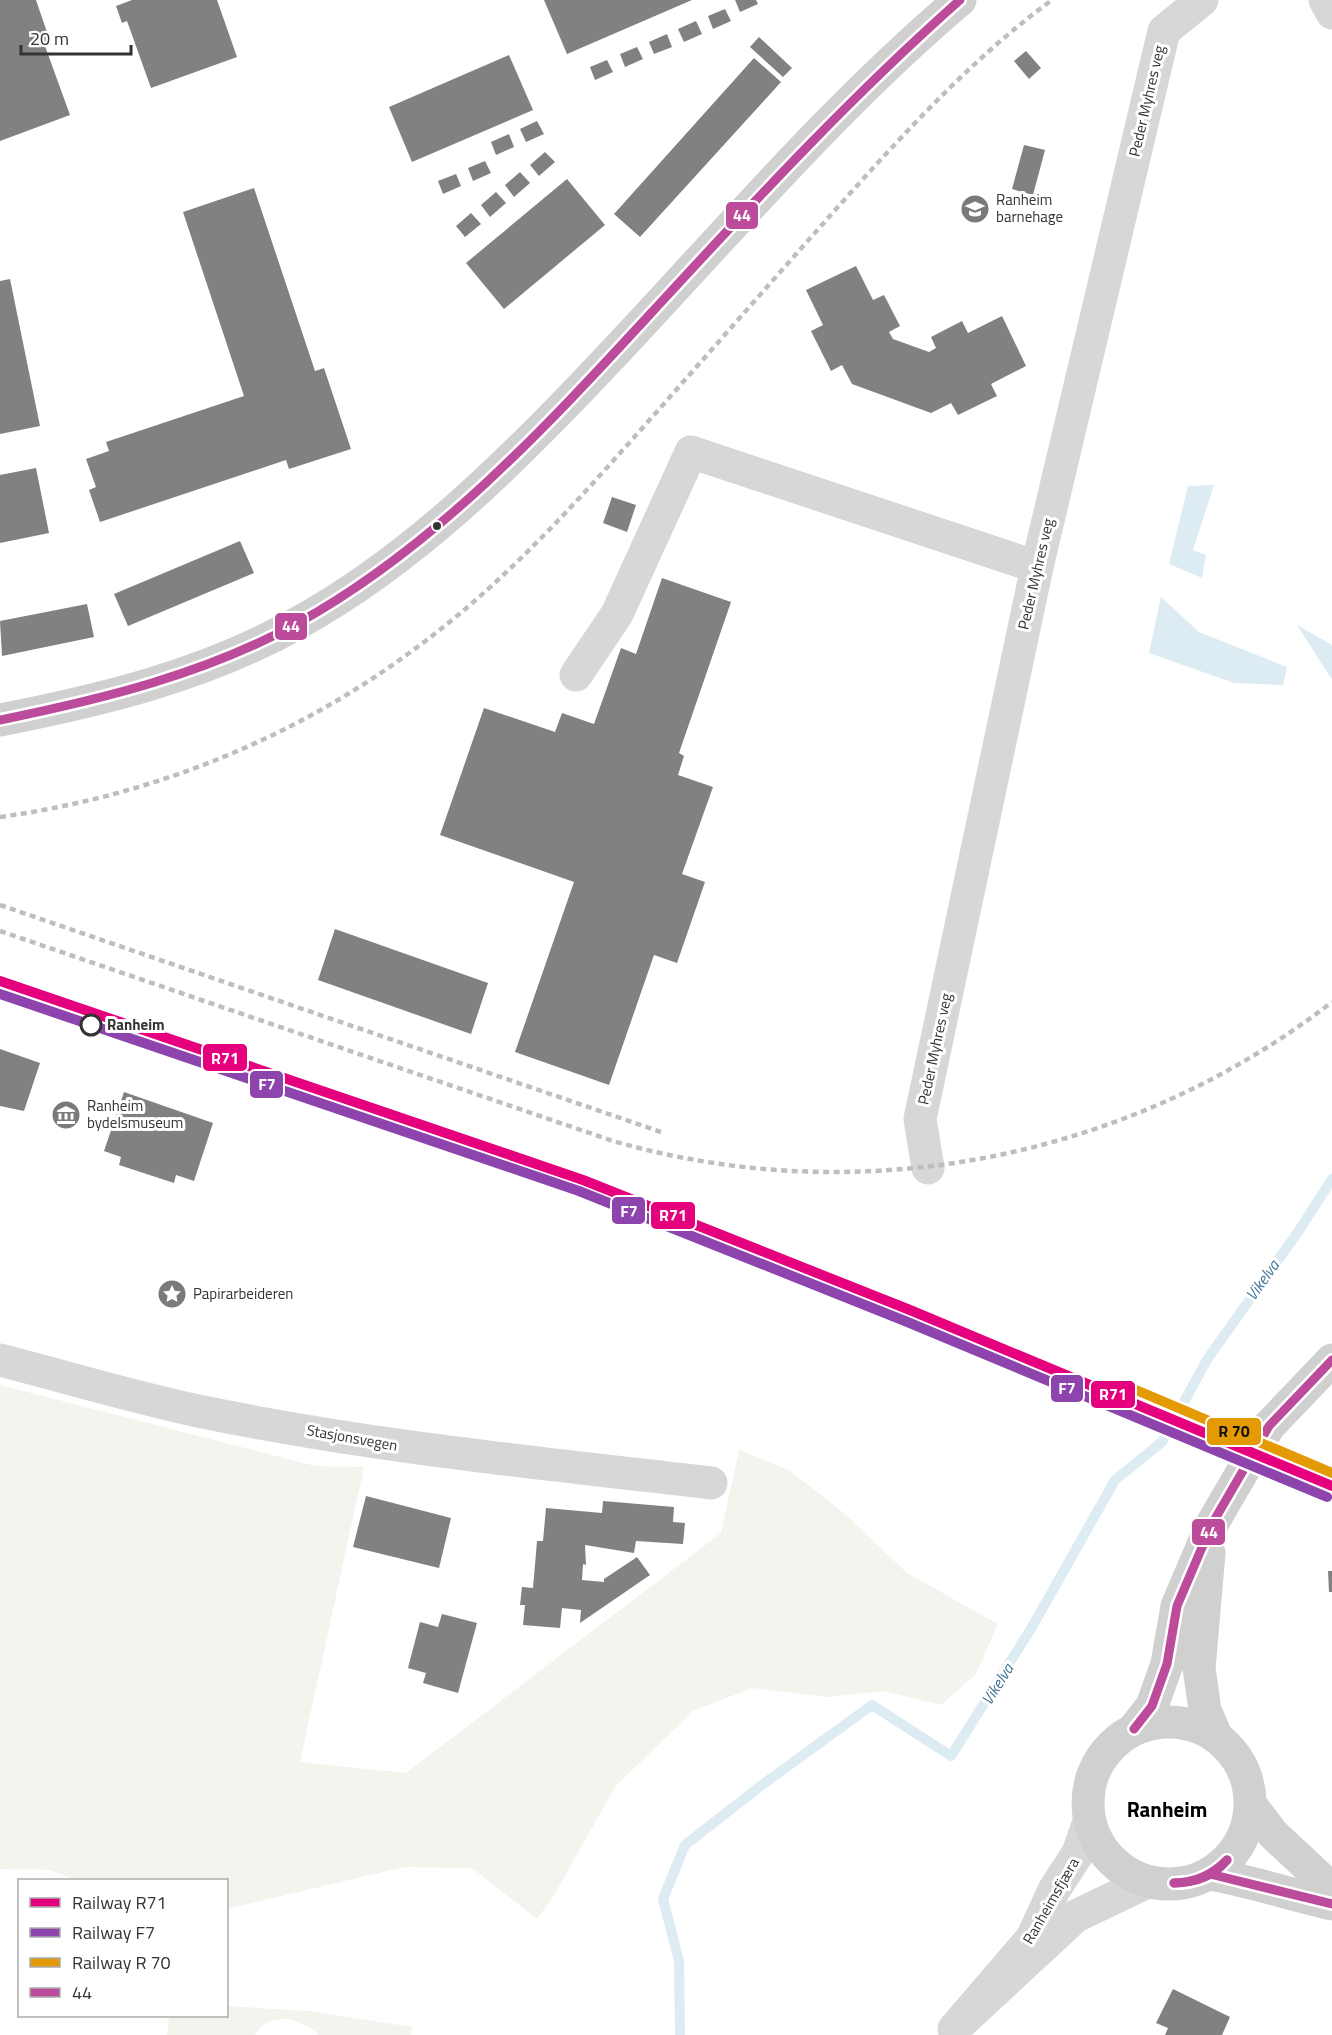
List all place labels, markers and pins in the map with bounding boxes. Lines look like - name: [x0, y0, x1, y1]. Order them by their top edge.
- place label: Ranheim barnehage: [996, 188, 1063, 228]
- school or university icon: Ranheim barnehage: [959, 193, 991, 225]
- unlabelled marker: [431, 520, 443, 532]
- place label: Ranheim: [107, 1013, 165, 1036]
- marker: Ranheim: [80, 1014, 102, 1036]
- place label: Ranheim bydelsmuseum: [87, 1094, 183, 1134]
- museum icon: Ranheim bydelsmuseum: [50, 1099, 82, 1131]
- place icon: Papirarbeideren: [156, 1278, 188, 1310]
- place label: Papirarbeideren: [193, 1282, 293, 1305]

